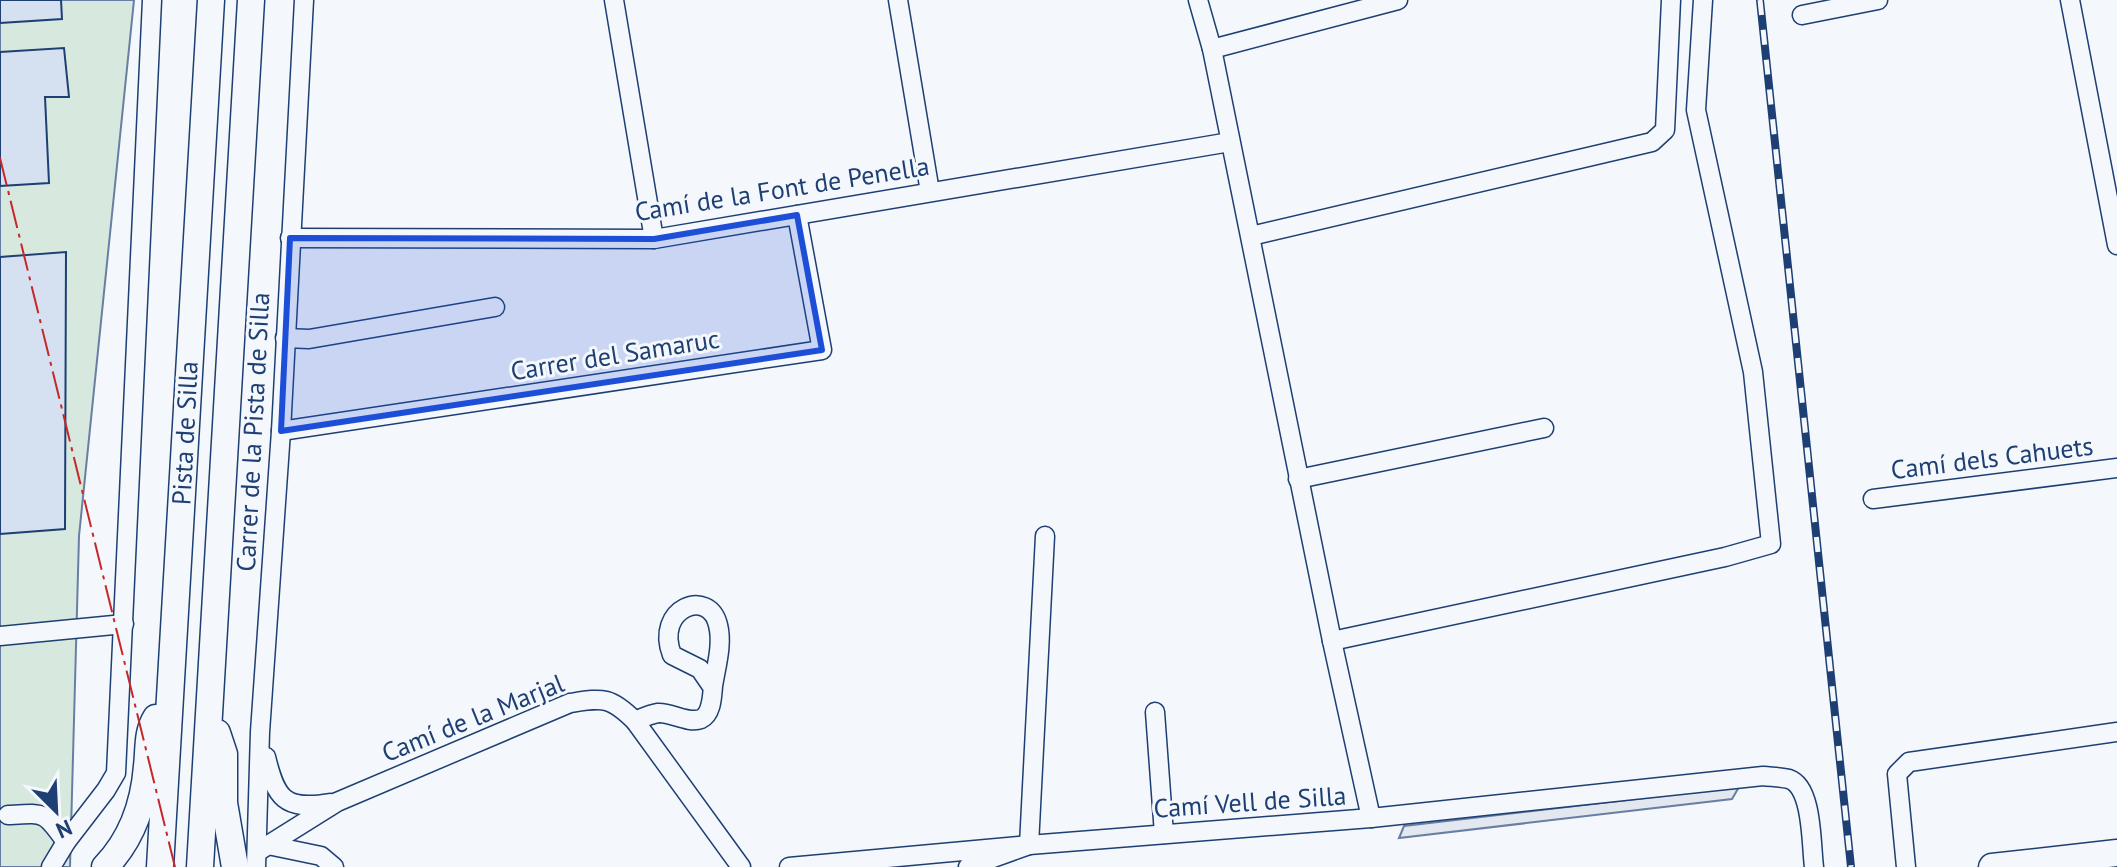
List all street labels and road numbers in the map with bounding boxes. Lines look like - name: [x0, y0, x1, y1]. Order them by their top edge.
- street label: Camí de la Font de Penella: [632, 149, 932, 228]
- street label: Carrer de la Pista de Silla: [229, 291, 276, 572]
- street label: Carrer del Samaruc: [508, 322, 722, 387]
- street label: Pista de Silla: [164, 360, 205, 506]
- street label: Camí dels Cahuets: [1889, 429, 2095, 486]
- street label: Camí de la Marjal: [377, 666, 569, 769]
- street label: Camí Vell de Silla: [1152, 778, 1347, 825]

